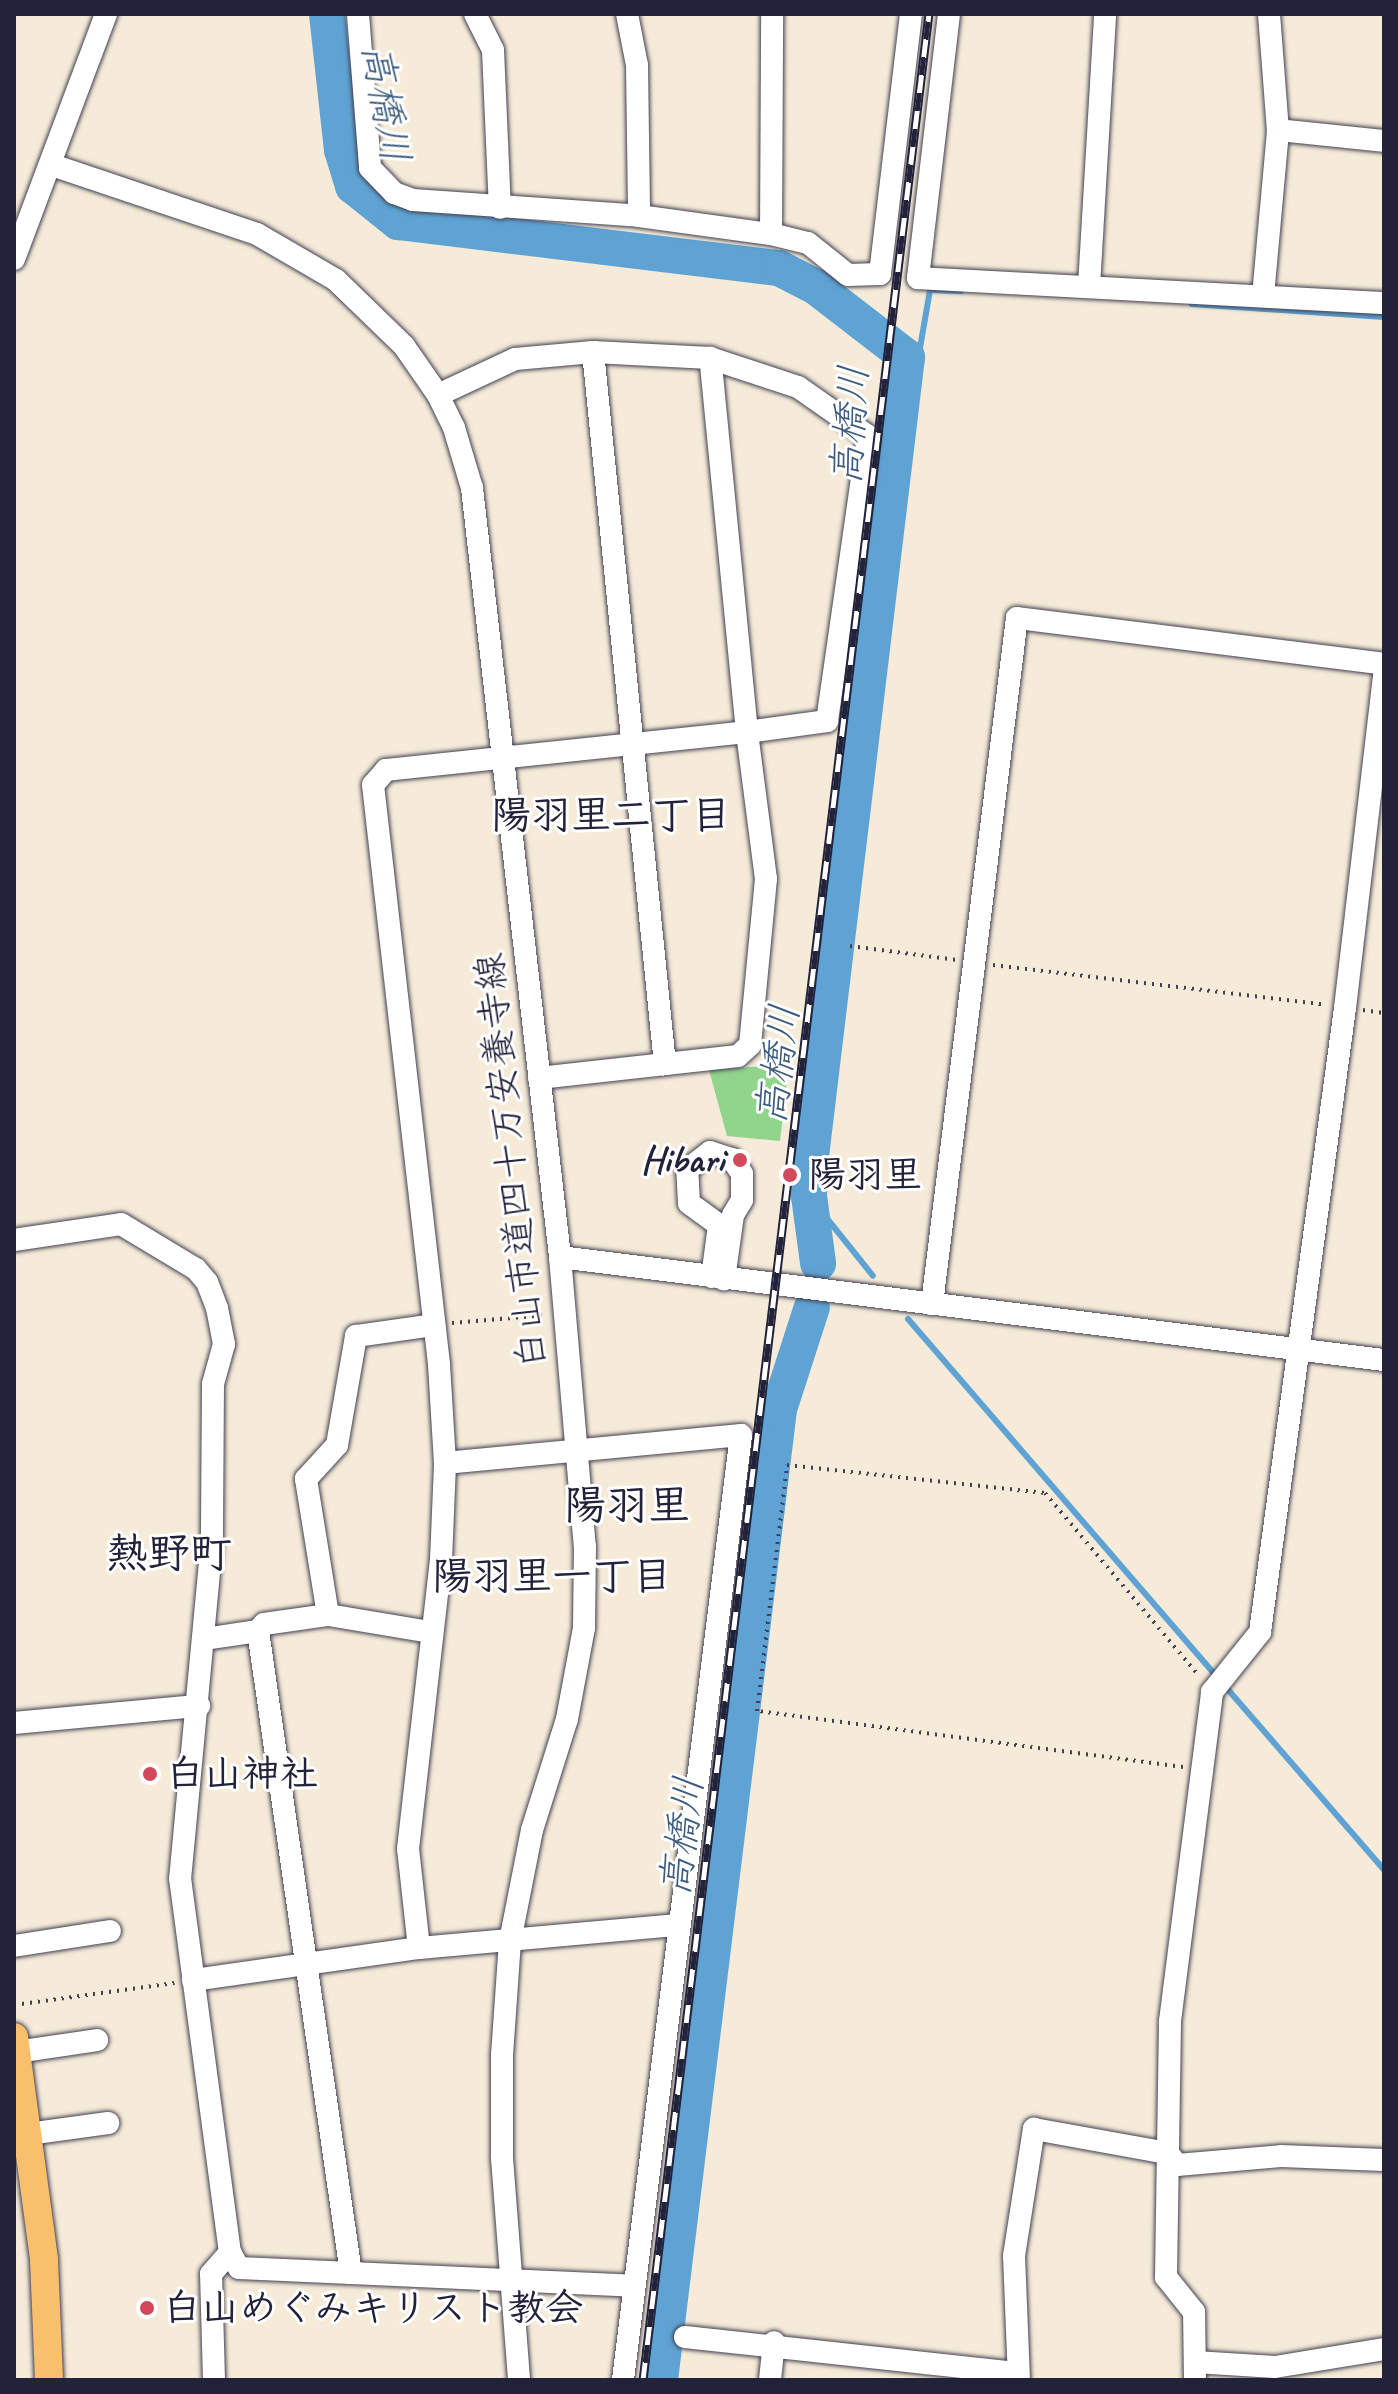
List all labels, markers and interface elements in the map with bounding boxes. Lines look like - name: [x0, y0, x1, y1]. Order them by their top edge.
- water label: 高橋川: [352, 40, 420, 166]
- water label: 高橋川: [822, 363, 878, 487]
- district label: 陽羽里二丁目: [491, 791, 731, 839]
- street label: 白山市道四十万安養寺線: [466, 951, 556, 1371]
- water label: 高橋川: [747, 1002, 809, 1126]
- place label: Hibari: [641, 1137, 724, 1183]
- marker: Hibari: [731, 1151, 749, 1169]
- place label: 陽羽里: [808, 1152, 922, 1198]
- marker: 陽羽里: [779, 1164, 801, 1186]
- district label: 陽羽里: [564, 1481, 690, 1531]
- district label: 熱野町: [106, 1529, 232, 1579]
- district label: 陽羽里一丁目: [432, 1552, 672, 1600]
- place label: 白山神社: [166, 1751, 318, 1797]
- marker: 白山神社: [141, 1765, 159, 1783]
- water label: 高橋川: [651, 1774, 713, 1898]
- place label: 白山めぐみキリスト教会: [163, 2285, 581, 2331]
- marker: 白山めぐみキリスト教会: [138, 2299, 156, 2317]

